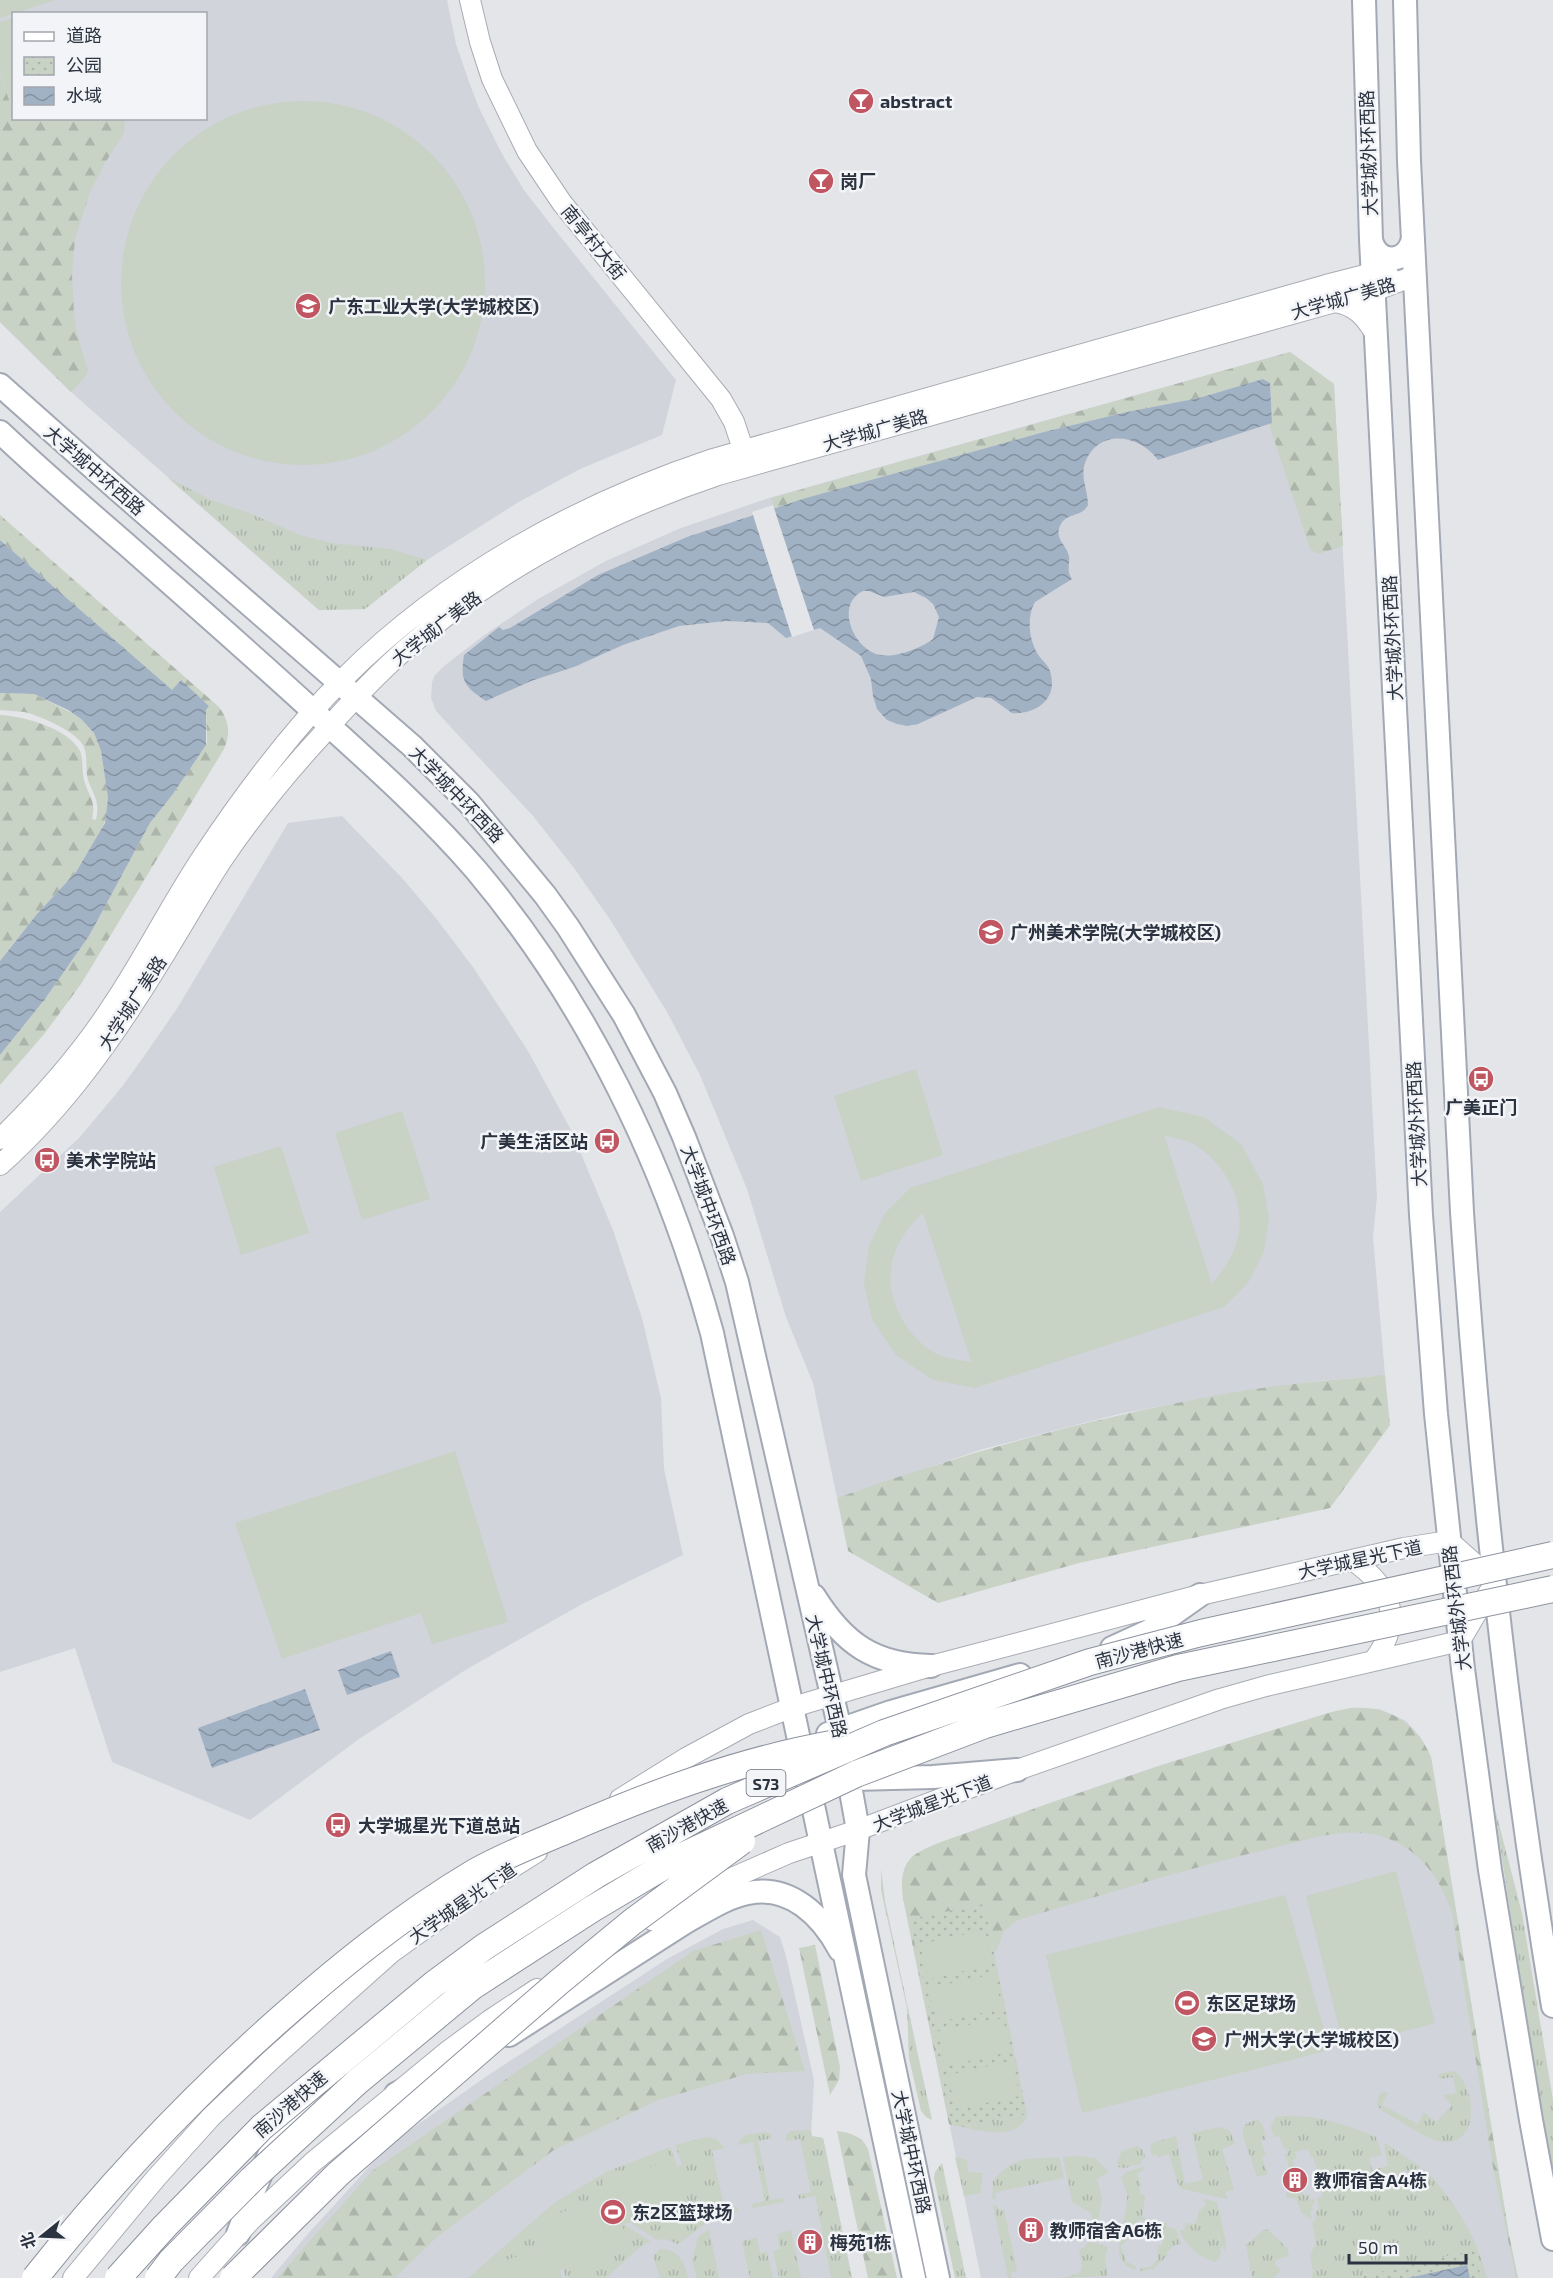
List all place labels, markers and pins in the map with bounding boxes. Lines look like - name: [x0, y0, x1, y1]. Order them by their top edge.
- bar icon: abstract: [846, 86, 876, 116]
- place label: abstract: [880, 90, 953, 112]
- bar icon: 岗厂: [806, 166, 836, 196]
- place label: 岗厂: [840, 170, 876, 192]
- school or university icon: 广东工业大学(大学城校区): [293, 291, 323, 321]
- place label: 广东工业大学(大学城校区): [328, 295, 539, 317]
- school or university icon: 广州美术学院(大学城校区): [976, 917, 1006, 947]
- place label: 广州美术学院(大学城校区): [1010, 921, 1221, 943]
- bus stop icon: 广美正门: [1466, 1064, 1496, 1094]
- place label: 广美正门: [1445, 1096, 1517, 1118]
- bus stop icon: 广美生活区站: [592, 1126, 622, 1156]
- place label: 广美生活区站: [480, 1130, 588, 1152]
- bus stop icon: 美术学院站: [32, 1145, 62, 1175]
- place label: 美术学院站: [66, 1149, 156, 1171]
- bus stop icon: 大学城星光下道总站: [323, 1810, 353, 1840]
- place label: 大学城星光下道总站: [358, 1814, 520, 1836]
- sports icon: 东区足球场: [1172, 1988, 1202, 2018]
- place label: 东区足球场: [1206, 1992, 1296, 2014]
- school or university icon: 广州大学(大学城校区): [1189, 2024, 1219, 2054]
- place label: 广州大学(大学城校区): [1224, 2028, 1399, 2050]
- building icon: 教师宿舍A4栋: [1280, 2165, 1310, 2195]
- place label: 教师宿舍A4栋: [1314, 2169, 1427, 2191]
- sports icon: 东2区篮球场: [598, 2197, 628, 2227]
- place label: 东2区篮球场: [632, 2201, 732, 2223]
- building icon: 教师宿舍A6栋: [1016, 2215, 1046, 2245]
- place label: 教师宿舍A6栋: [1050, 2219, 1162, 2241]
- building icon: 梅苑1栋: [795, 2227, 825, 2257]
- place label: 梅苑1栋: [830, 2231, 892, 2253]

